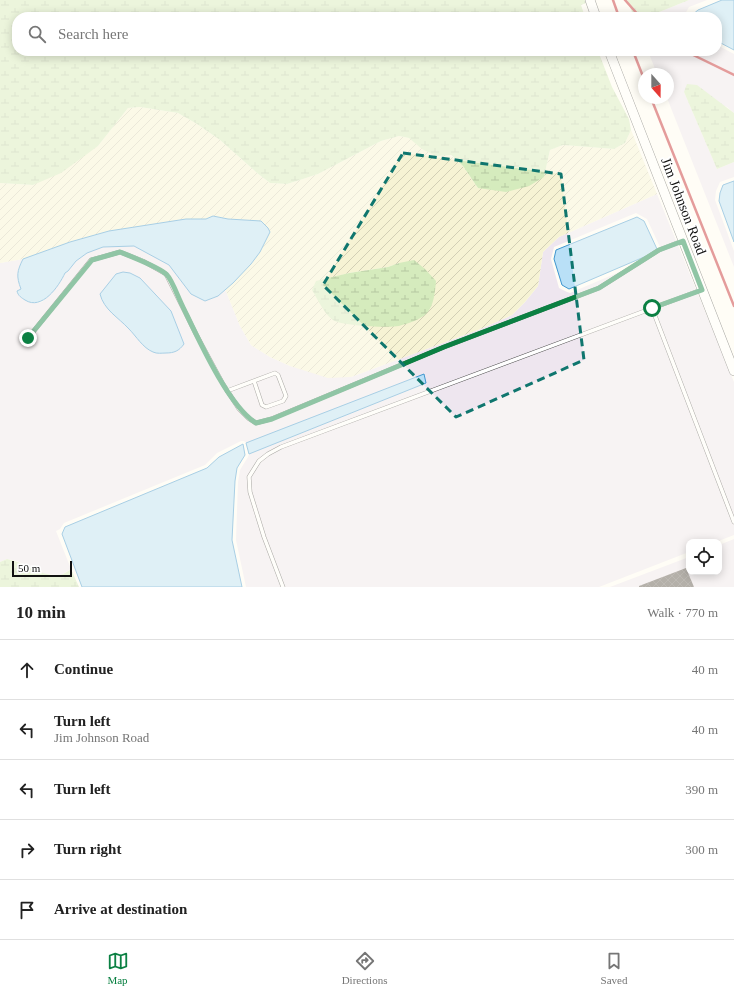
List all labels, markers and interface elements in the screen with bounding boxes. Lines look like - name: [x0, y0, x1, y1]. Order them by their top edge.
- search box: [12, 12, 722, 56]
- icon: search: [26, 23, 48, 45]
- text: Search here: [58, 26, 128, 42]
- north arrow: [638, 68, 674, 104]
- street label: Jim Johnson Road: [658, 156, 709, 257]
- route start: [643, 299, 661, 317]
- route end: [19, 329, 37, 347]
- map controls: [686, 539, 722, 575]
- button: locate: [686, 539, 722, 575]
- scale bar: [12, 559, 72, 578]
- text: 50 m: [18, 562, 40, 574]
- text: 10 min: [16, 603, 66, 622]
- text: Walk · 770 m: [647, 605, 718, 620]
- icon: ahead: [16, 659, 38, 681]
- text: Continue: [54, 661, 113, 677]
- text: 40 m: [692, 662, 718, 677]
- text: Turn left: [54, 713, 111, 729]
- icon: left: [16, 719, 38, 741]
- text: 40 m: [692, 722, 718, 737]
- text: Jim Johnson Road: [54, 730, 149, 745]
- icon: left: [16, 779, 38, 801]
- text: Turn left: [54, 781, 111, 797]
- text: 390 m: [685, 782, 718, 797]
- icon: right: [16, 839, 38, 861]
- text: Turn right: [54, 841, 121, 857]
- text: 300 m: [685, 842, 718, 857]
- icon: arrive: [16, 899, 38, 921]
- text: Arrive at destination: [54, 901, 187, 917]
- tab: Map: [107, 950, 129, 986]
- tab: Directions: [342, 950, 387, 986]
- tab: Saved: [601, 950, 627, 986]

